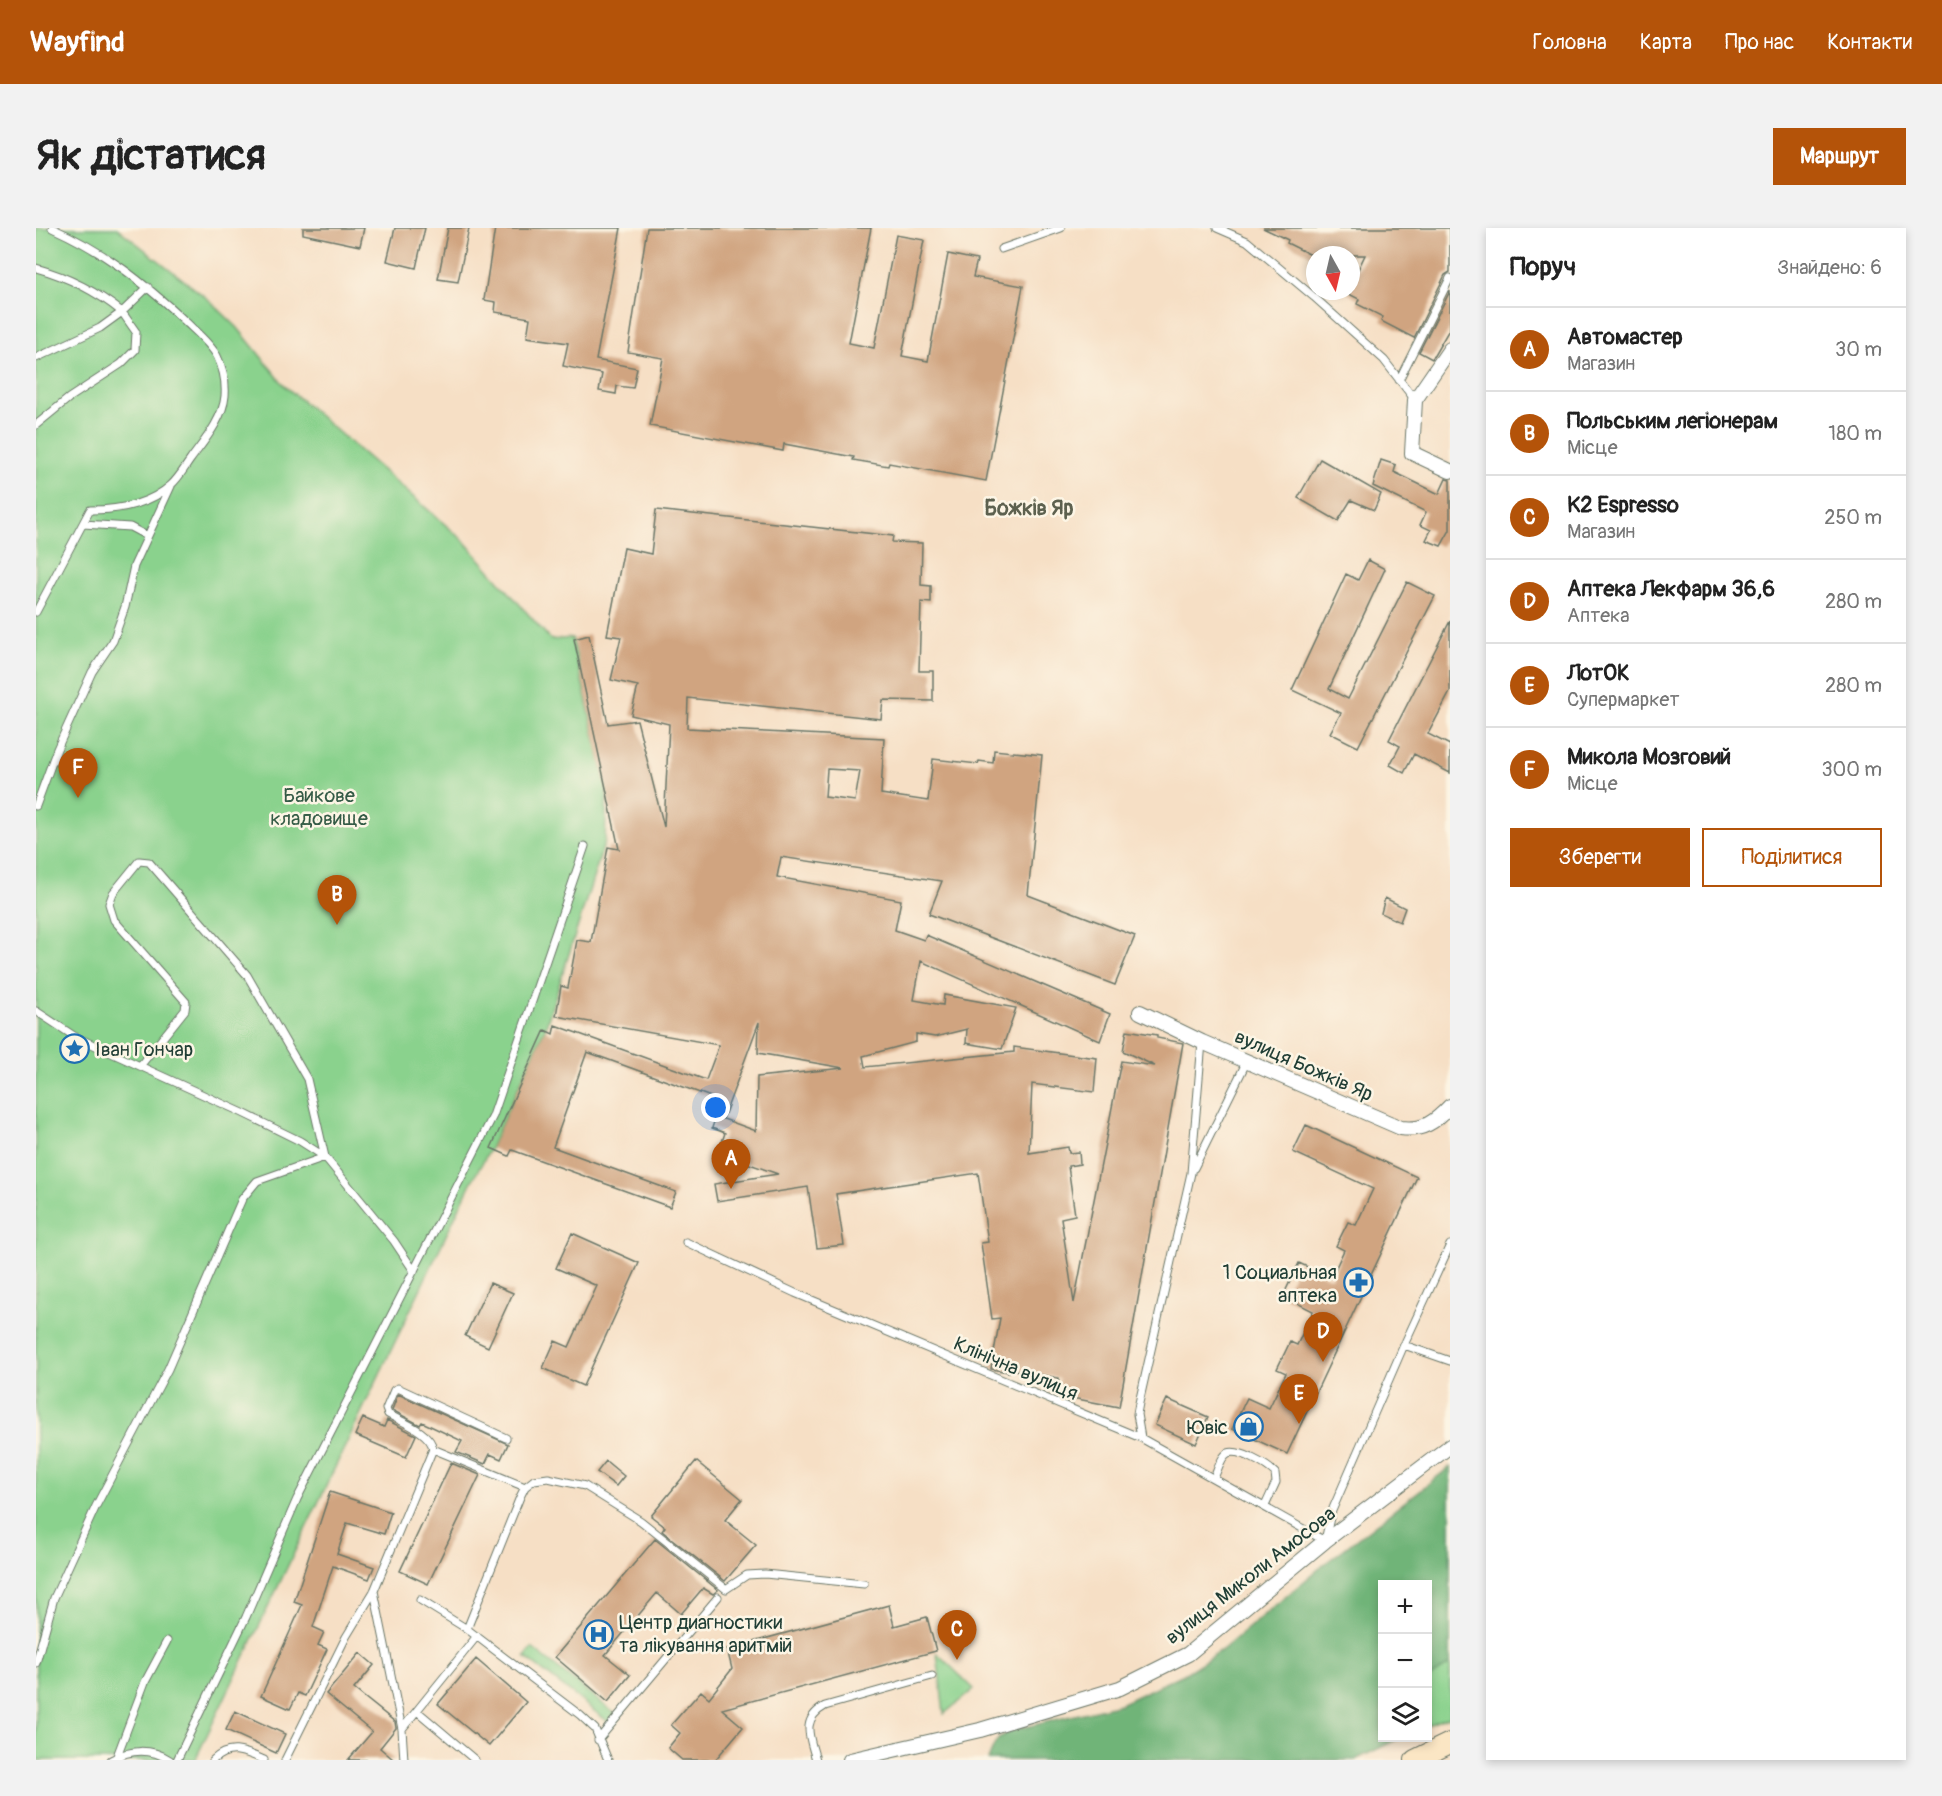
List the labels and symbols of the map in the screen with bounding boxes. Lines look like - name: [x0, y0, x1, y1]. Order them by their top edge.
- north arrow: [1306, 246, 1360, 300]
- district label: Божків Яр: [985, 495, 1074, 522]
- pin: F: [58, 748, 98, 798]
- park label: Байкове кладовище: [270, 783, 368, 831]
- pin: B: [318, 876, 356, 925]
- street label: вулиця Божків Яр: [1231, 1024, 1377, 1107]
- place icon: Іван Гончар: [58, 1033, 90, 1065]
- place label: Іван Гончар: [95, 1037, 193, 1062]
- your location: [701, 1093, 730, 1122]
- pin: A: [712, 1140, 750, 1189]
- place label: 1 Социальная аптека: [1223, 1260, 1337, 1308]
- pharmacy icon: 1 Социальная аптека: [1342, 1267, 1374, 1299]
- pin: D: [1304, 1312, 1342, 1362]
- street label: Клінічна вулиця: [950, 1331, 1082, 1406]
- pin: E: [1280, 1374, 1318, 1424]
- shop icon: Ювіс: [1233, 1411, 1265, 1443]
- place label: Ювіс: [1187, 1415, 1228, 1440]
- street label: вулиця Миколи Амосова: [1160, 1501, 1340, 1650]
- place label: Центр диагностики та лікування аритмій: [619, 1610, 792, 1658]
- pin: C: [938, 1610, 976, 1660]
- hospital icon: Центр диагностики та лікування аритмій: [582, 1618, 614, 1650]

